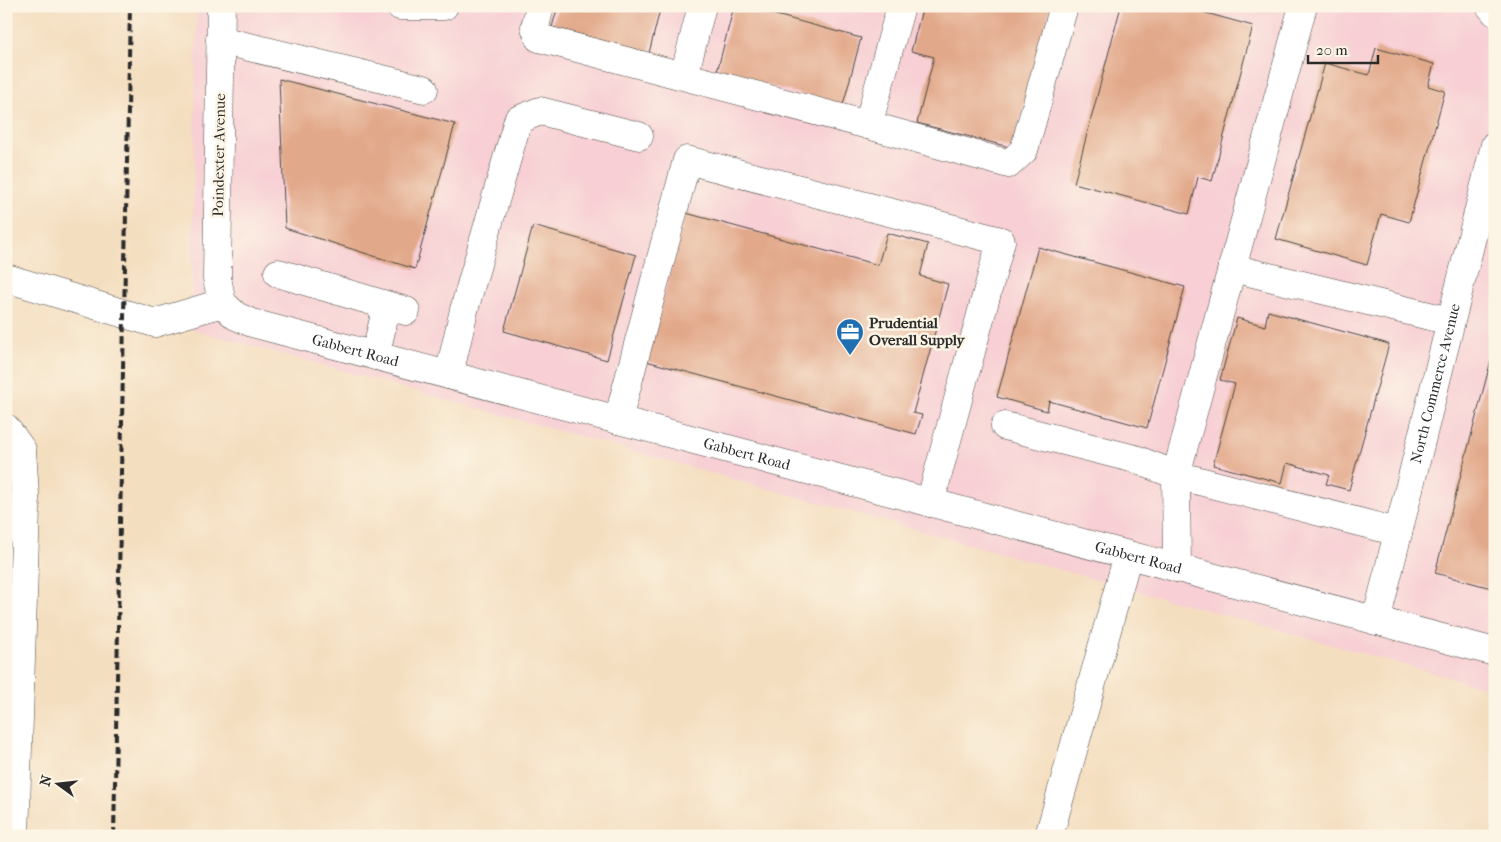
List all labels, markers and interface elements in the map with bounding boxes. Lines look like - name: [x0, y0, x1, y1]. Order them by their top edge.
- scale bar: [1308, 32, 1378, 64]
- text: 20 m: [1316, 41, 1348, 59]
- street label: Poindexter Avenue: [209, 93, 229, 217]
- street label: North Commerce Avenue: [1407, 301, 1464, 465]
- place label: Prudential Overall Supply: [869, 314, 966, 349]
- office icon: Prudential Overall Supply: [835, 317, 865, 356]
- street label: Gabbert Road: [310, 330, 401, 371]
- street label: Gabbert Road: [701, 434, 793, 474]
- street label: Gabbert Road: [1093, 538, 1185, 578]
- north arrow: [32, 760, 82, 810]
- text: N: [36, 773, 56, 788]

